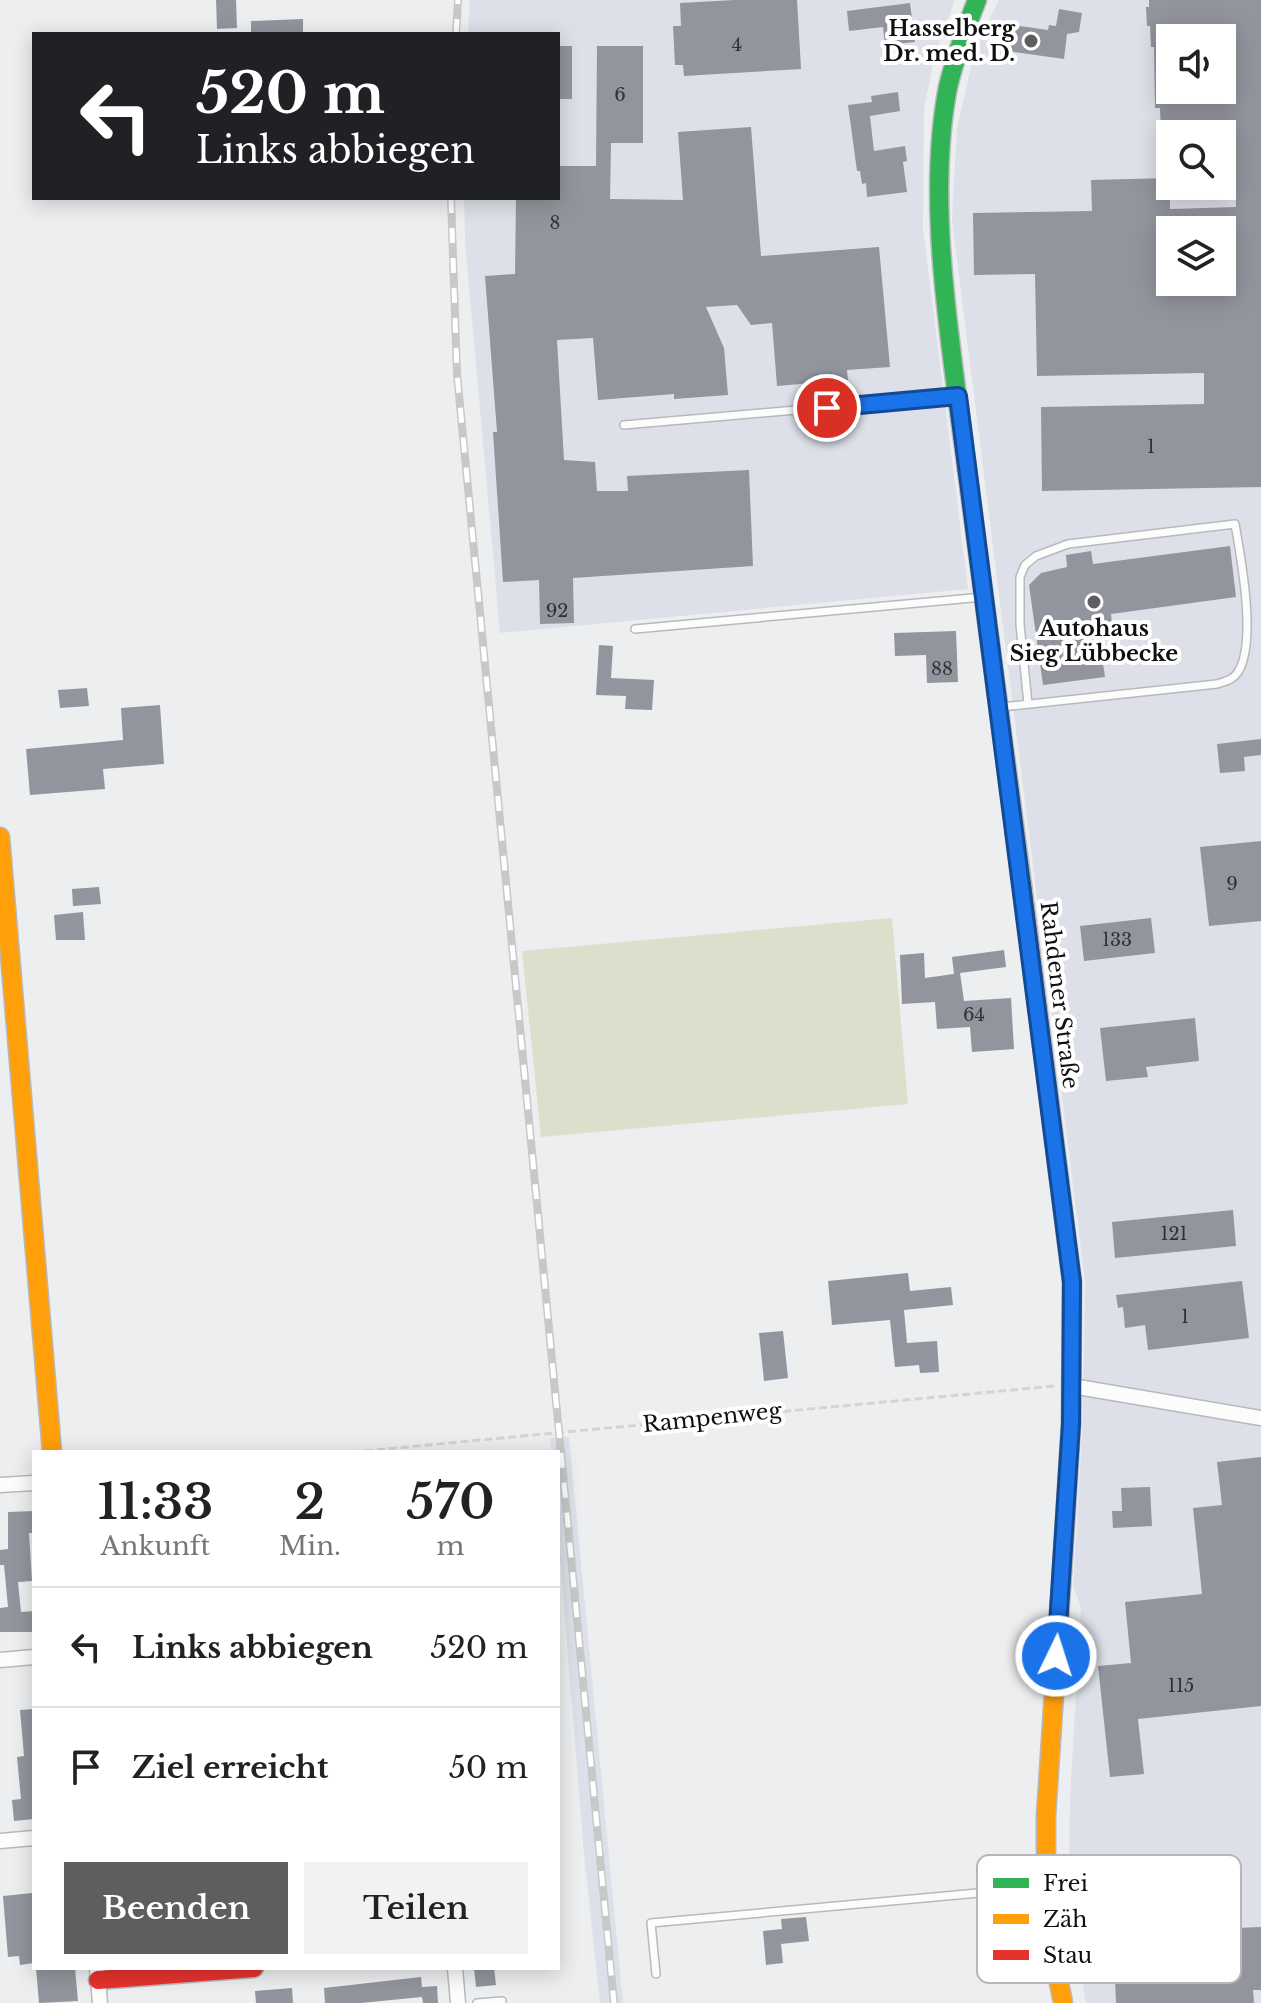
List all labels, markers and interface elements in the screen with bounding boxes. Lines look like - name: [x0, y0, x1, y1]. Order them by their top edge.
- place label: Hasselberg Dr. med. D.: [883, 15, 1016, 67]
- map controls: [1156, 24, 1236, 296]
- button: sound: [1156, 24, 1236, 104]
- marker: Hasselberg Dr. med. D.: [1022, 32, 1040, 50]
- house number: 4: [732, 34, 742, 56]
- text: 520 m: [196, 59, 385, 128]
- icon: left: [64, 64, 168, 168]
- house number: 6: [614, 84, 626, 106]
- button: search: [1156, 120, 1236, 200]
- text: Links abbiegen: [196, 128, 475, 173]
- house number: 8: [550, 212, 560, 234]
- button: layers: [1156, 216, 1236, 296]
- pin: [793, 374, 861, 442]
- icon: arrive: [805, 386, 849, 430]
- house number: 1: [1147, 436, 1155, 458]
- marker: Autohaus Sieg Lübbecke: [1085, 593, 1103, 611]
- house number: 92: [546, 600, 568, 622]
- place label: Autohaus Sieg Lübbecke: [1010, 615, 1178, 667]
- house number: 88: [931, 658, 953, 680]
- house number: 9: [1226, 873, 1238, 895]
- street label: Rahdener Straße: [1035, 900, 1084, 1090]
- house number: 133: [1102, 929, 1132, 951]
- house number: 64: [963, 1004, 985, 1026]
- house number: 121: [1160, 1223, 1188, 1245]
- house number: 1: [1181, 1306, 1189, 1328]
- street label: Rampenweg: [641, 1397, 784, 1438]
- text: 11:33: [97, 1472, 214, 1532]
- text: 2: [295, 1472, 325, 1532]
- text: 570: [406, 1472, 495, 1532]
- text: Ankunft: [101, 1530, 210, 1562]
- text: Min.: [279, 1530, 341, 1562]
- text: m: [437, 1530, 464, 1562]
- position arrow: [1014, 1614, 1098, 1698]
- icon: left: [64, 1625, 108, 1669]
- text: Links abbiegen: [132, 1629, 373, 1666]
- text: 520 m: [430, 1629, 528, 1666]
- house number: 115: [1168, 1675, 1194, 1697]
- icon: arrive: [64, 1745, 108, 1789]
- text: Ziel erreicht: [132, 1749, 328, 1786]
- text: 50 m: [449, 1749, 528, 1786]
- legend: [977, 1855, 1241, 1983]
- button: Beenden: [64, 1862, 288, 1954]
- button: Teilen: [304, 1862, 528, 1954]
- text: Frei: [1043, 1870, 1088, 1897]
- text: Zäh: [1043, 1906, 1087, 1933]
- text: Stau: [1043, 1942, 1093, 1969]

